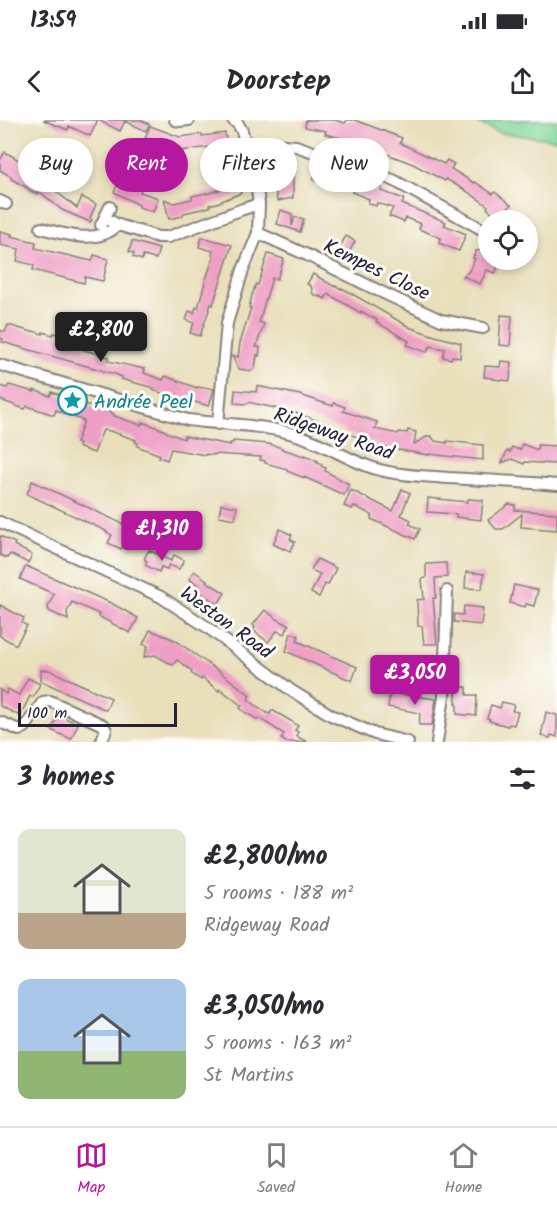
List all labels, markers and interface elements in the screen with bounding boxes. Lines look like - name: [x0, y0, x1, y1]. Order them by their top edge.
- text: 13:59: [30, 4, 76, 39]
- text: Doorstep: [226, 60, 331, 103]
- icon: back: [18, 65, 51, 98]
- icon: share: [506, 65, 539, 98]
- chip: Buy: [18, 138, 93, 192]
- chip: Rent: [105, 138, 188, 192]
- chip: Filters: [200, 138, 297, 192]
- chip: New: [309, 138, 389, 192]
- map controls: [478, 210, 538, 270]
- button: locate: [478, 210, 538, 270]
- street label: Kempes Close: [317, 231, 435, 310]
- pin: £2,800: [52, 312, 150, 363]
- text: £2,800: [69, 315, 133, 347]
- place icon: Andrée Peel: [57, 385, 89, 417]
- place label: Andrée Peel: [94, 387, 193, 419]
- street label: Ridgeway Road: [269, 399, 399, 471]
- pin: £1,310: [113, 511, 211, 562]
- text: £1,310: [135, 514, 189, 546]
- street label: Weston Road: [172, 579, 280, 669]
- pin: £3,050: [366, 655, 464, 706]
- text: £3,050: [384, 658, 446, 690]
- scale bar: [18, 700, 177, 728]
- text: 100 m: [27, 701, 67, 726]
- text: 3 homes: [18, 757, 115, 799]
- icon: filters: [506, 762, 539, 795]
- text: £2,800/mo: [204, 836, 328, 878]
- icon: home: [66, 853, 138, 925]
- text: 5 rooms · 188 m²: [204, 878, 353, 910]
- text: Ridgeway Road: [204, 910, 329, 942]
- text: £3,050/mo: [204, 986, 324, 1028]
- icon: home: [66, 1003, 138, 1075]
- text: 5 rooms · 163 m²: [204, 1028, 352, 1060]
- text: St Martins: [204, 1060, 294, 1092]
- tab: Map: [75, 1139, 108, 1200]
- tab: Saved: [257, 1139, 295, 1200]
- tab: Home: [444, 1139, 482, 1200]

